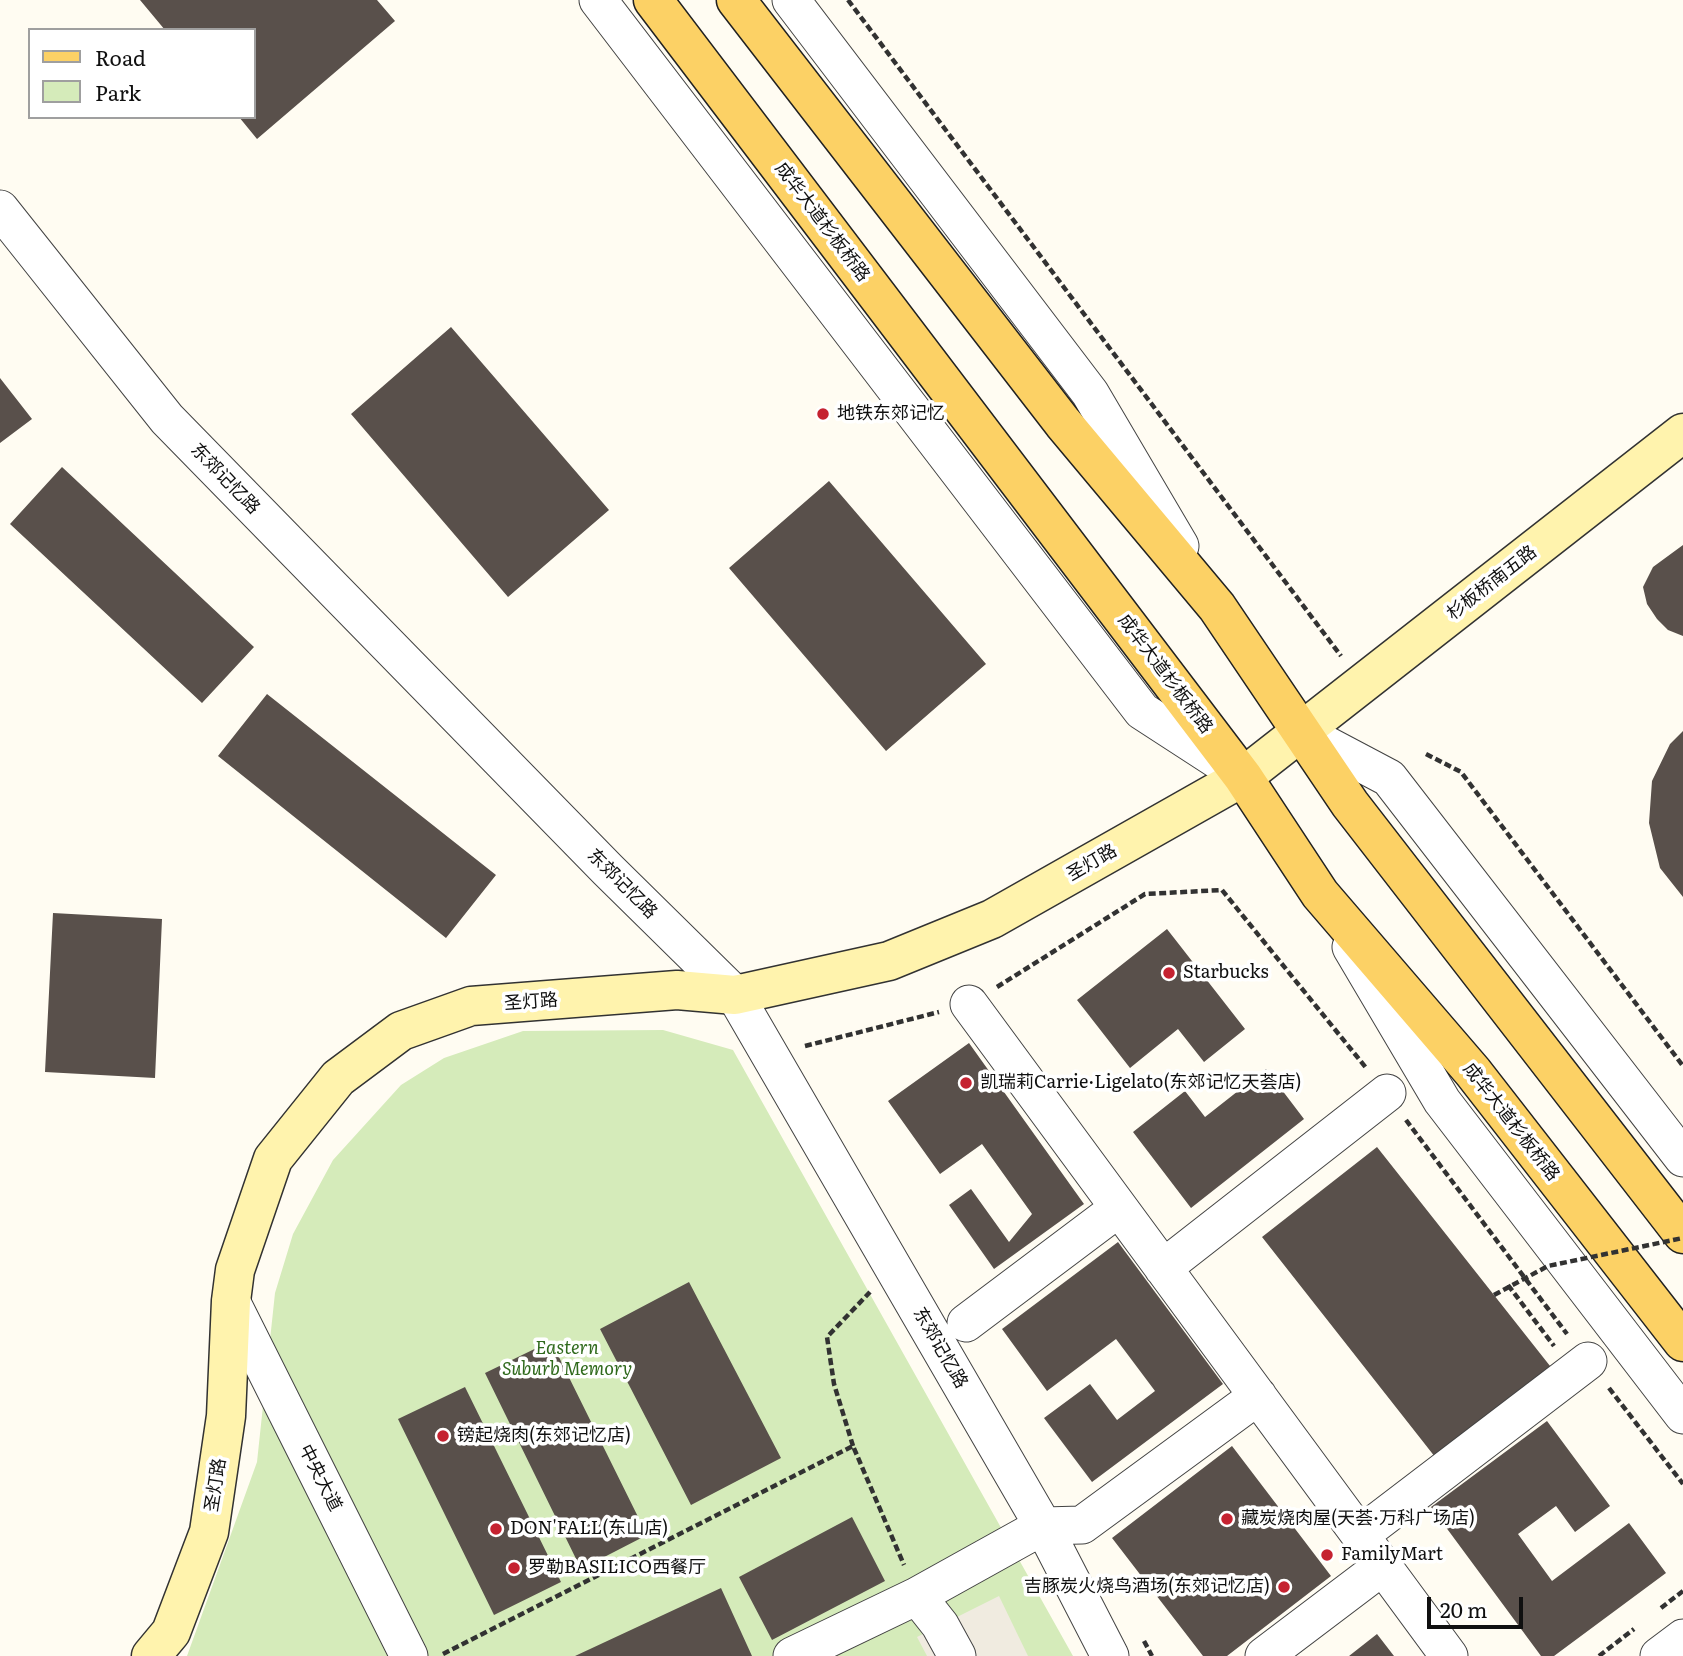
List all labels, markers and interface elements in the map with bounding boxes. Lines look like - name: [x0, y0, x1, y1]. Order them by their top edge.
- legend: [28, 28, 256, 119]
- text: Road: [95, 41, 146, 72]
- text: Park: [95, 76, 141, 107]
- street label: 成华大道杉板桥路: [770, 158, 874, 286]
- place label: 地铁东郊记忆: [837, 403, 945, 425]
- marker: 地铁东郊记忆: [815, 406, 831, 422]
- street label: 东郊记忆路: [186, 439, 264, 519]
- street label: 杉板桥南五路: [1443, 541, 1541, 625]
- street label: 成华大道杉板桥路: [1113, 610, 1217, 738]
- street label: 圣灯路: [1063, 840, 1121, 886]
- street label: 东郊记忆路: [583, 845, 661, 923]
- place label: Starbucks: [1183, 962, 1269, 984]
- marker: Starbucks: [1161, 965, 1177, 981]
- street label: 圣灯路: [503, 989, 559, 1015]
- street label: 成华大道杉板桥路: [1458, 1059, 1564, 1185]
- place label: 凯瑞莉Carrie·Ligelato(东郊记忆天荟店): [980, 1072, 1301, 1094]
- marker: 凯瑞莉Carrie·Ligelato(东郊记忆天荟店): [958, 1075, 974, 1091]
- street label: 东郊记忆路: [908, 1304, 972, 1392]
- park label: Eastern Suburb Memory: [502, 1338, 632, 1380]
- place label: 镑起烧肉(东郊记忆店): [457, 1425, 631, 1447]
- marker: 镑起烧肉(东郊记忆店): [435, 1428, 451, 1444]
- street label: 中央大道: [294, 1441, 346, 1515]
- street label: 圣灯路: [201, 1457, 231, 1513]
- place label: 藏炭烧肉屋(天荟·万科广场店): [1241, 1508, 1475, 1530]
- marker: 藏炭烧肉屋(天荟·万科广场店): [1219, 1511, 1235, 1527]
- place label: DON'FALL(东山店): [510, 1518, 668, 1540]
- marker: DON'FALL(东山店): [488, 1521, 504, 1537]
- place label: FamilyMart: [1341, 1544, 1443, 1566]
- marker: FamilyMart: [1319, 1547, 1335, 1563]
- place label: 罗勒BASILICO西餐厅: [528, 1557, 706, 1579]
- marker: 罗勒BASILICO西餐厅: [506, 1560, 522, 1576]
- place label: 吉豚炭火烧鸟酒场(东郊记忆店): [1024, 1576, 1270, 1598]
- marker: 吉豚炭火烧鸟酒场(东郊记忆店): [1276, 1579, 1292, 1595]
- scale bar: [1431, 1582, 1527, 1626]
- text: 20 m: [1440, 1593, 1487, 1624]

